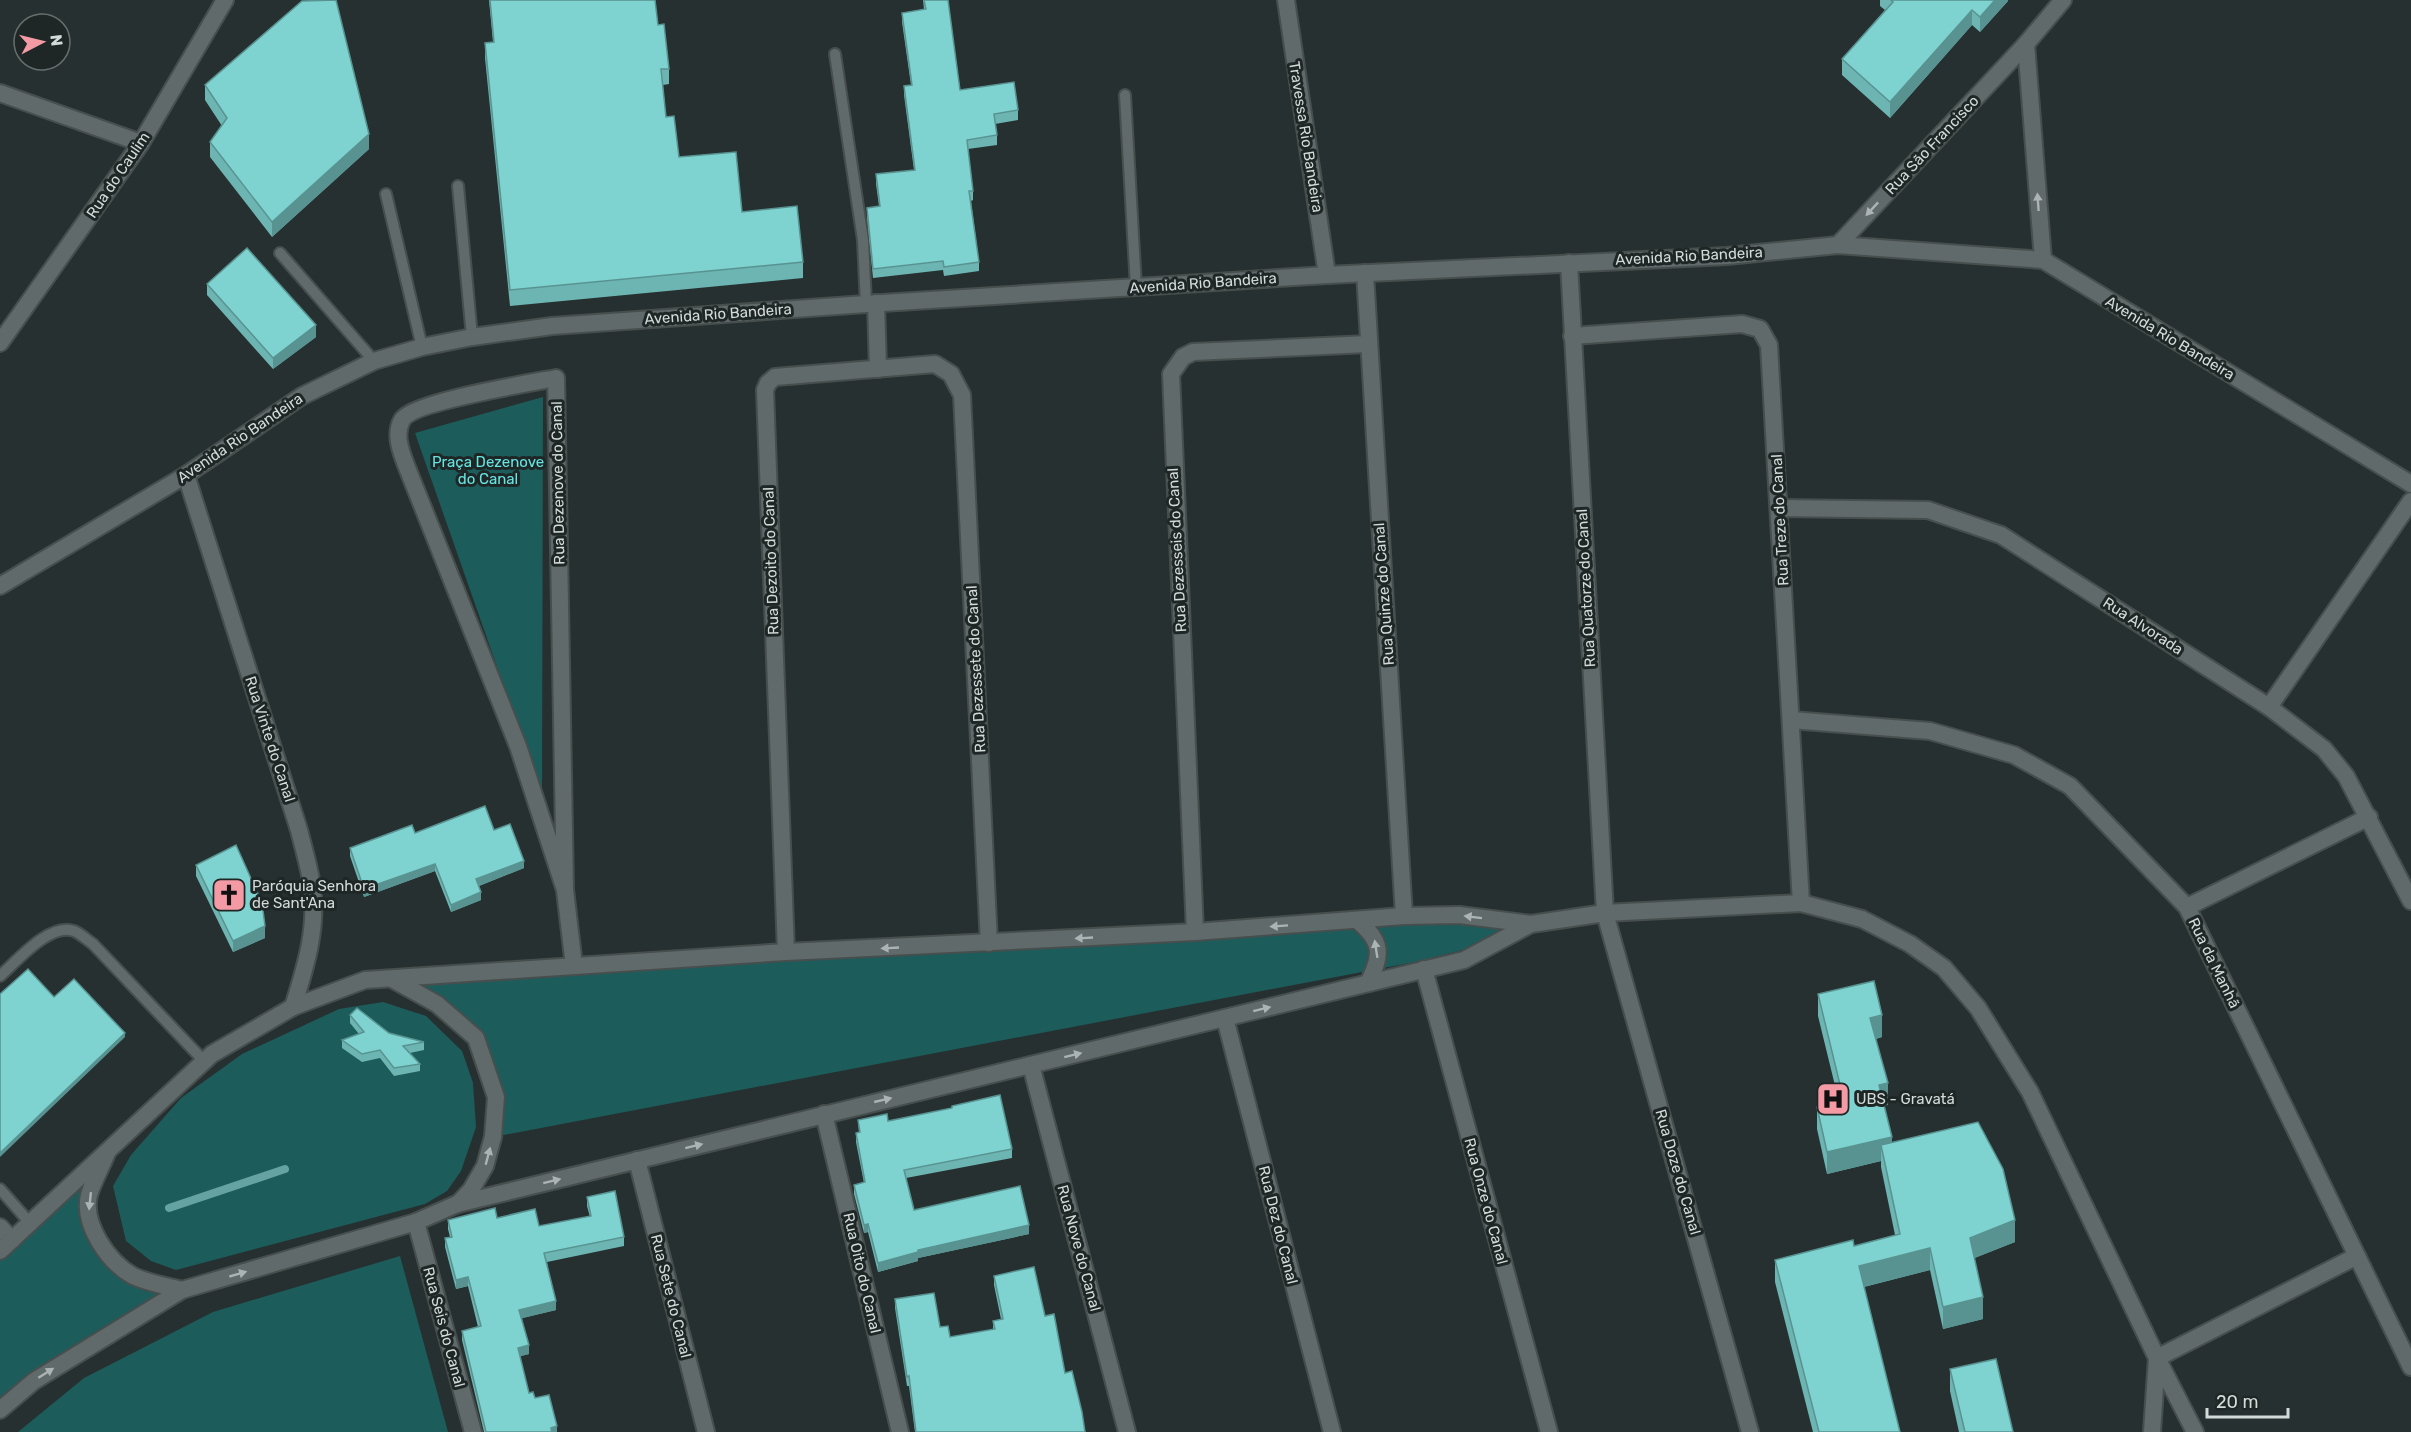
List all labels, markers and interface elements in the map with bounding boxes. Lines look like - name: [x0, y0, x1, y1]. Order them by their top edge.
- north arrow: [12, 12, 72, 72]
- text: N: [46, 33, 67, 47]
- street label: Travessa Rio Bandeira: [1285, 60, 1327, 214]
- street label: Rua São Francisco: [1882, 92, 1982, 198]
- street label: Rua do Caulim: [83, 129, 153, 221]
- one-way arrow: [2033, 192, 2043, 211]
- one-way arrow: [1865, 202, 1879, 216]
- street label: Avenida Rio Bandeira: [1615, 243, 1763, 269]
- street label: Avenida Rio Bandeira: [1129, 269, 1277, 297]
- street label: Avenida Rio Bandeira: [2102, 292, 2238, 384]
- street label: Avenida Rio Bandeira: [644, 300, 792, 328]
- street label: Avenida Rio Bandeira: [174, 389, 306, 487]
- street label: Rua Dezenove do Canal: [548, 401, 568, 565]
- park label: Praça Dezenove do Canal: [432, 453, 544, 488]
- street label: Rua Treze do Canal: [1768, 454, 1792, 586]
- street label: Rua Dezesseis do Canal: [1164, 467, 1190, 633]
- street label: Rua Dezoito do Canal: [759, 487, 783, 635]
- street label: Rua Quatorze do Canal: [1573, 508, 1599, 668]
- street label: Rua Quinze do Canal: [1370, 522, 1398, 666]
- street label: Rua Dezessete do Canal: [963, 585, 989, 753]
- street label: Rua Alvorada: [2100, 593, 2186, 659]
- street label: Rua Vinte do Canal: [241, 674, 299, 804]
- church icon: Paróquia Senhora de Sant'Ana: [211, 877, 247, 913]
- place label: Paróquia Senhora de Sant'Ana: [252, 877, 376, 912]
- one-way arrow: [1464, 912, 1483, 922]
- street label: Rua da Manhã: [2184, 915, 2244, 1011]
- one-way arrow: [1269, 921, 1288, 931]
- one-way arrow: [1075, 933, 1094, 942]
- one-way arrow: [1372, 939, 1381, 958]
- one-way arrow: [880, 943, 899, 952]
- one-way arrow: [1253, 1003, 1271, 1013]
- one-way arrow: [1063, 1049, 1082, 1059]
- hospital icon: UBS - Gravatá: [1815, 1081, 1851, 1117]
- place label: UBS - Gravatá: [1856, 1090, 1955, 1108]
- one-way arrow: [874, 1094, 892, 1104]
- street label: Rua Doze do Canal: [1651, 1107, 1705, 1237]
- street label: Rua Onze do Canal: [1460, 1136, 1512, 1266]
- one-way arrow: [685, 1141, 703, 1150]
- one-way arrow: [484, 1147, 493, 1165]
- street label: Rua Dez do Canal: [1255, 1164, 1301, 1286]
- one-way arrow: [543, 1175, 561, 1185]
- street label: Rua Nove do Canal: [1053, 1183, 1105, 1313]
- one-way arrow: [85, 1191, 95, 1210]
- street label: Rua Oito do Canal: [839, 1211, 885, 1335]
- street label: Rua Sete do Canal: [647, 1232, 695, 1360]
- street label: Rua Seis do Canal: [419, 1265, 469, 1389]
- one-way arrow: [229, 1269, 247, 1278]
- one-way arrow: [38, 1368, 54, 1379]
- scale bar: [2207, 1381, 2288, 1419]
- text: 20 m: [2216, 1391, 2258, 1413]

